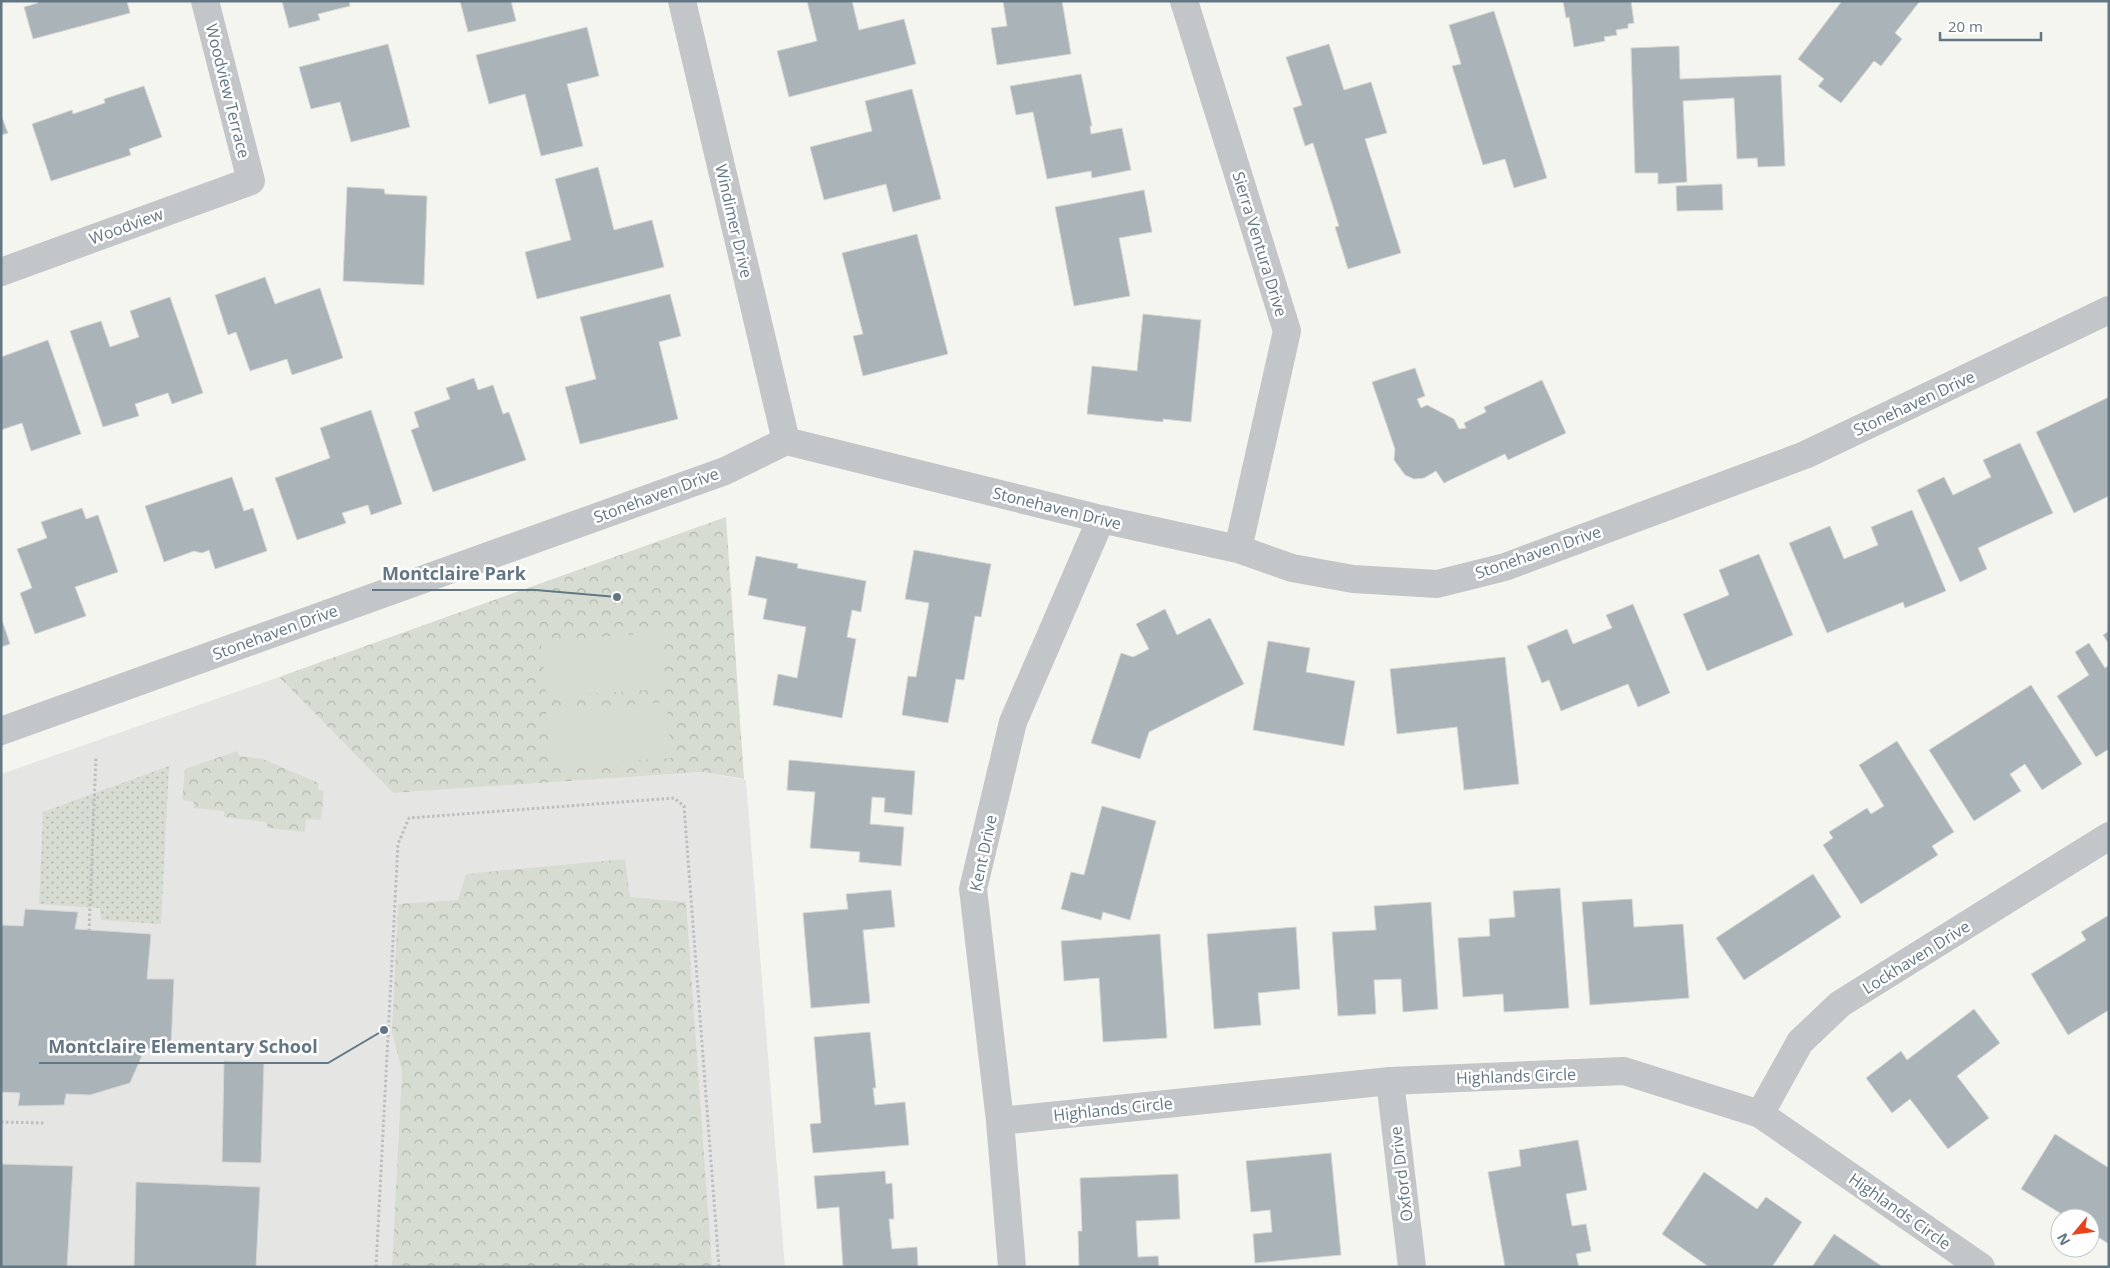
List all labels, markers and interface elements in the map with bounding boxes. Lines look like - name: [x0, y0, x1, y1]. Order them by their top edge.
- scale bar: [1940, 10, 2041, 42]
- text: 20 m: [1948, 16, 1983, 36]
- street label: Woodview Terrace: [201, 21, 255, 161]
- street label: Windimer Drive: [710, 162, 758, 280]
- street label: Sierra Ventura Drive: [1227, 169, 1293, 319]
- street label: Woodview: [86, 202, 167, 250]
- street label: Stonehaven Drive: [1850, 365, 1978, 441]
- street label: Stonehaven Drive: [590, 462, 722, 528]
- street label: Stonehaven Drive: [990, 481, 1124, 535]
- street label: Stonehaven Drive: [1472, 520, 1604, 584]
- callout: Montclaire Park: [372, 557, 536, 590]
- text: Montclaire Park: [382, 561, 527, 585]
- street label: Stonehaven Drive: [209, 599, 341, 665]
- street label: Kent Drive: [964, 813, 1002, 893]
- street label: Lockhaven Drive: [1858, 915, 1974, 999]
- callout: Montclaire Elementary School: [39, 1030, 328, 1063]
- text: Montclaire Elementary School: [48, 1034, 318, 1058]
- street label: Highlands Circle: [1456, 1063, 1576, 1089]
- street label: Highlands Circle: [1052, 1092, 1174, 1126]
- street label: Oxford Drive: [1384, 1125, 1418, 1223]
- street label: Highlands Circle: [1845, 1168, 1955, 1254]
- north arrow: [2050, 1208, 2100, 1258]
- text: N: [2052, 1230, 2074, 1249]

